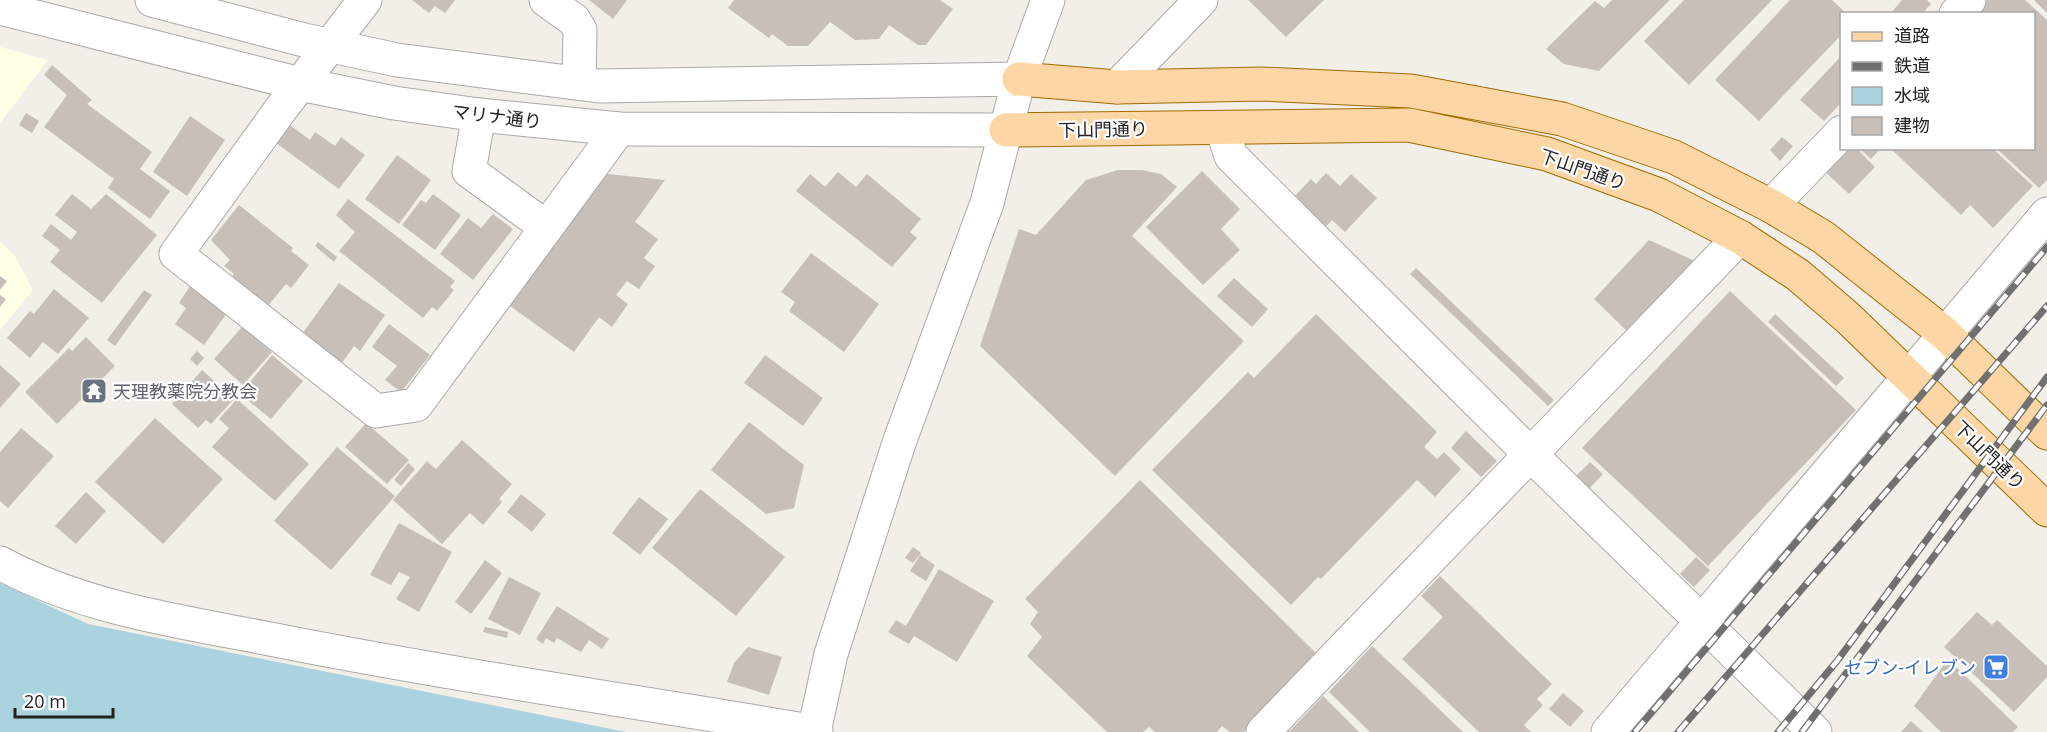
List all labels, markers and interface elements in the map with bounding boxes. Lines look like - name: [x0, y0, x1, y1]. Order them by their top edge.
- legend: [1840, 12, 2035, 150]
- text: 道路: [1894, 23, 1930, 47]
- text: 鉄道: [1894, 53, 1930, 77]
- text: 水域: [1894, 83, 1930, 107]
- street label: マリナ通り: [451, 99, 543, 133]
- text: 建物: [1894, 113, 1930, 137]
- street label: 下山門通り: [1058, 116, 1148, 142]
- street label: 下山門通り: [1537, 143, 1629, 195]
- temple icon: 天理教薬院分教会: [79, 376, 109, 406]
- place label: 天理教薬院分教会: [113, 379, 257, 403]
- street label: 下山門通り: [1949, 415, 2031, 495]
- supermarket icon: セブン-イレブン: [1981, 652, 2011, 682]
- place label: セブン-イレブン: [1844, 655, 1976, 679]
- scale bar: [15, 681, 112, 719]
- text: 20 m: [24, 689, 66, 713]

